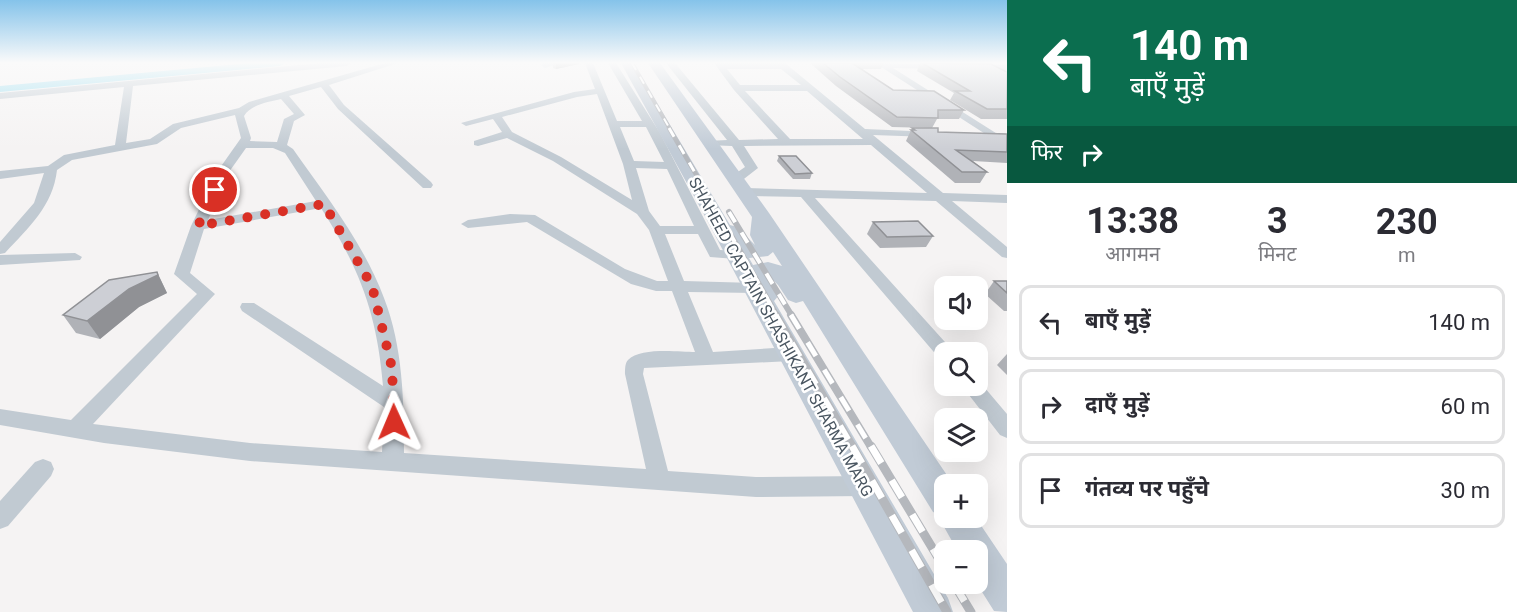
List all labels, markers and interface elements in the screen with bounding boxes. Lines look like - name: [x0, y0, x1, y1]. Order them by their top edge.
- text: 140 m: [1130, 21, 1249, 70]
- icon: left: [1031, 24, 1109, 102]
- text: बाएँ मुड़ें: [1130, 71, 1205, 103]
- icon: right: [1075, 138, 1108, 171]
- text: फिर: [1031, 140, 1063, 165]
- pin: [189, 164, 240, 215]
- icon: arrive: [198, 173, 231, 206]
- street label: SHAHEED CAPTAIN SHASHIKANT SHARMA MARG: [685, 174, 877, 500]
- text: 13:38: [1086, 200, 1179, 242]
- text: 3: [1267, 200, 1288, 242]
- text: 230: [1376, 201, 1438, 243]
- text: आगमन: [1105, 242, 1160, 266]
- text: मिनट: [1258, 242, 1297, 266]
- text: m: [1398, 243, 1416, 267]
- map controls: [934, 276, 988, 594]
- button: sound: [934, 276, 988, 330]
- icon: left: [1034, 306, 1067, 339]
- text: बाएँ मुड़ें: [1085, 308, 1151, 333]
- text: 140 m: [1428, 310, 1490, 335]
- button: search: [934, 342, 988, 396]
- position arrow: [362, 390, 426, 454]
- icon: right: [1034, 390, 1067, 423]
- text: दाएँ मुड़ें: [1085, 392, 1150, 417]
- text: 60 m: [1441, 394, 1490, 419]
- button: layers: [934, 408, 988, 462]
- button: +: [934, 474, 988, 528]
- icon: arrive: [1034, 474, 1067, 507]
- text: गंतव्य पर पहुँचे: [1085, 476, 1209, 501]
- text: 30 m: [1441, 478, 1490, 503]
- button: −: [934, 540, 988, 594]

